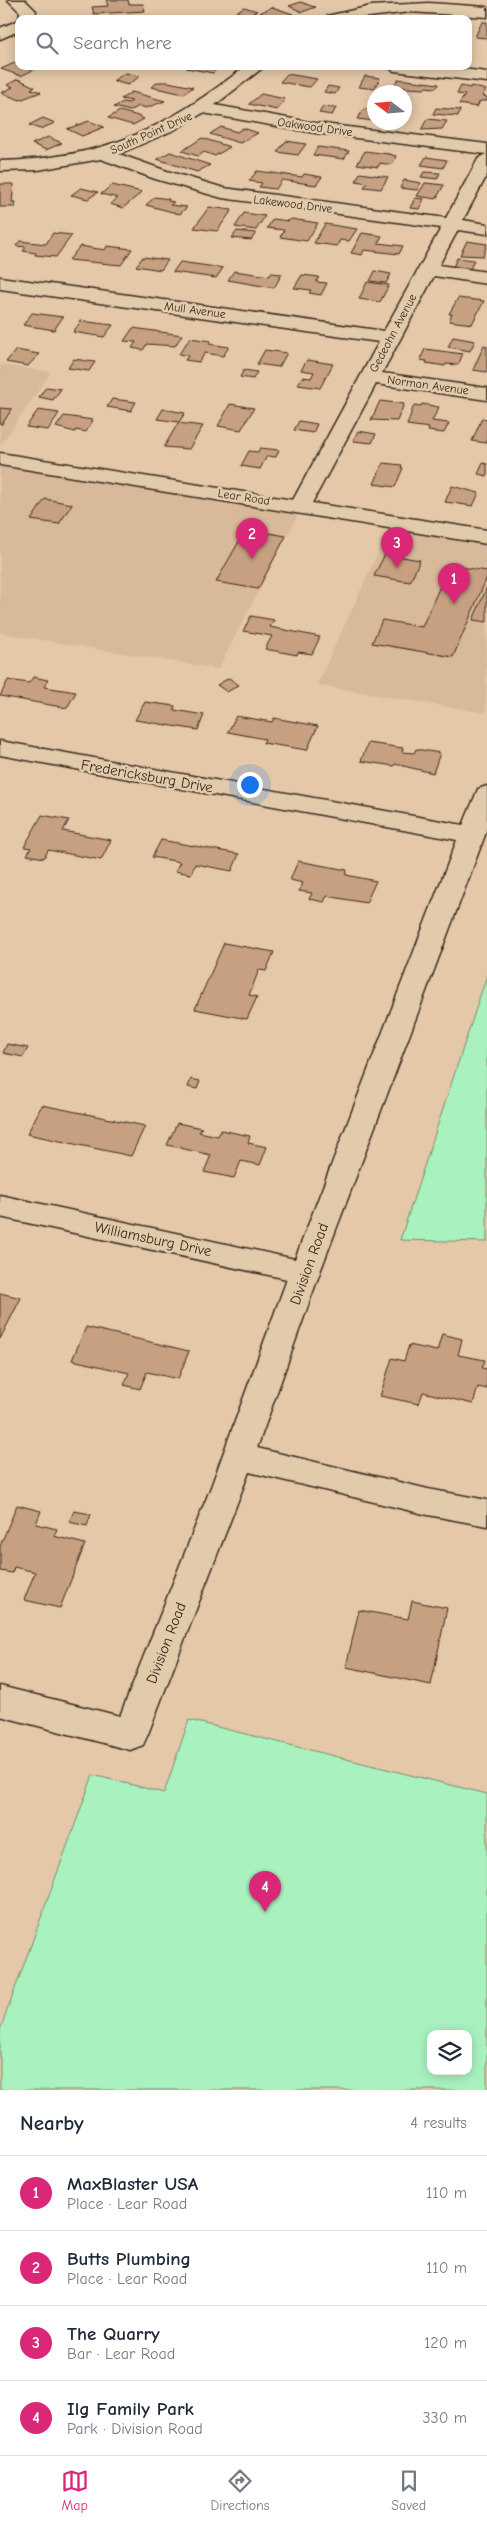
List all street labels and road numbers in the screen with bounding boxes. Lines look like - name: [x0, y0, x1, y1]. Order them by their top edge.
- street label: South Point Drive: [108, 109, 194, 157]
- street label: Oakwood Drive: [277, 115, 353, 139]
- street label: Lakewood Drive: [253, 192, 333, 216]
- street label: Gedeohn Avenue: [366, 291, 420, 375]
- street label: Mull Avenue: [163, 299, 227, 321]
- street label: Norman Avenue: [386, 372, 470, 398]
- street label: Lear Road: [217, 486, 271, 508]
- street label: Fredericksburg Drive: [80, 756, 215, 797]
- street label: Williamsburg Drive: [93, 1218, 214, 1260]
- street label: Division Road: [286, 1221, 332, 1307]
- street label: Division Road: [142, 1600, 190, 1686]

